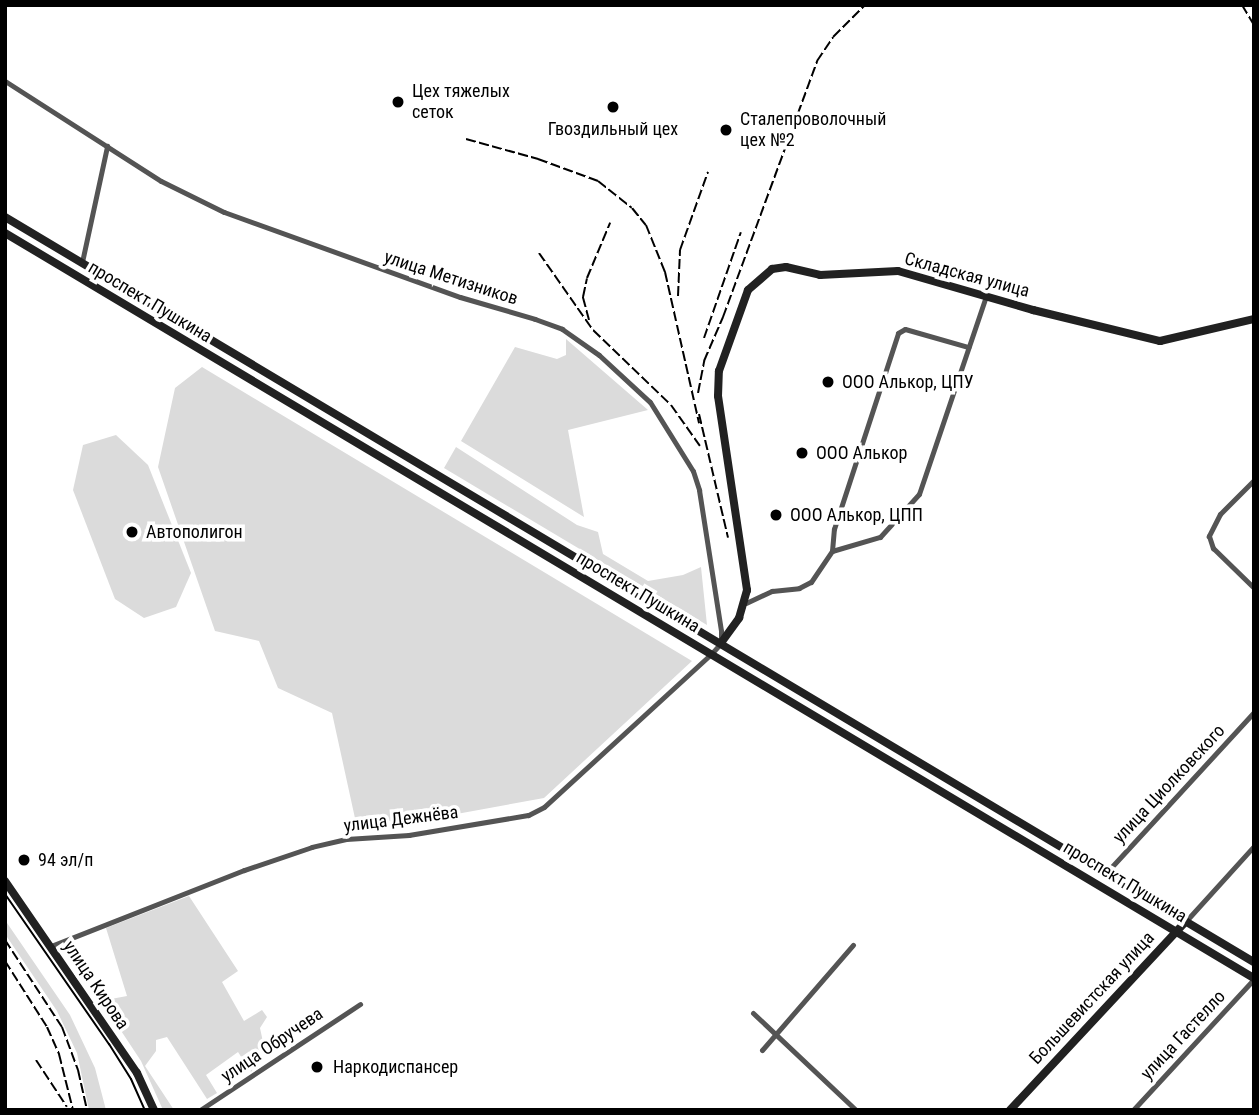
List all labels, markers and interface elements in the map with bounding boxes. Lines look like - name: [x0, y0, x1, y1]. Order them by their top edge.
- place label: Цех тяжелых сеток: [412, 81, 510, 124]
- marker: Цех тяжелых сеток: [390, 94, 406, 110]
- marker: Гвоздильный цех: [605, 99, 621, 115]
- place label: Сталепроволочный цех №2: [740, 109, 886, 152]
- place label: Гвоздильный цех: [548, 118, 678, 140]
- marker: Сталепроволочный цех №2: [718, 122, 734, 138]
- street label: улица Метизников: [381, 246, 521, 310]
- street label: Складская улица: [902, 248, 1032, 302]
- street label: проспект Пушкина: [84, 257, 216, 347]
- place label: ООО Алькор, ЦПУ: [842, 371, 974, 393]
- marker: ООО Алькор, ЦПУ: [820, 374, 836, 390]
- place label: ООО Алькор: [816, 442, 907, 464]
- marker: ООО Алькор: [794, 445, 810, 461]
- place label: ООО Алькор, ЦПП: [790, 504, 923, 526]
- marker: ООО Алькор, ЦПП: [768, 507, 784, 523]
- place label: Автополигон: [146, 521, 243, 543]
- marker: Автополигон: [124, 524, 140, 540]
- street label: проспект Пушкина: [572, 547, 704, 637]
- street label: улица Циолковского: [1108, 720, 1230, 848]
- street label: улица Дежнёва: [343, 801, 459, 837]
- street label: проспект Пушкина: [1059, 837, 1191, 927]
- place label: 94 эл/п: [38, 849, 93, 871]
- marker: 94 эл/п: [16, 852, 32, 868]
- street label: Большевистская улица: [1025, 927, 1159, 1069]
- street label: улица Кирова: [58, 937, 134, 1033]
- street label: улица Гастелло: [1136, 986, 1230, 1084]
- street label: улица Обручева: [217, 1003, 327, 1087]
- place label: Наркодиспансер: [333, 1056, 458, 1078]
- marker: Наркодиспансер: [307, 1057, 327, 1077]

